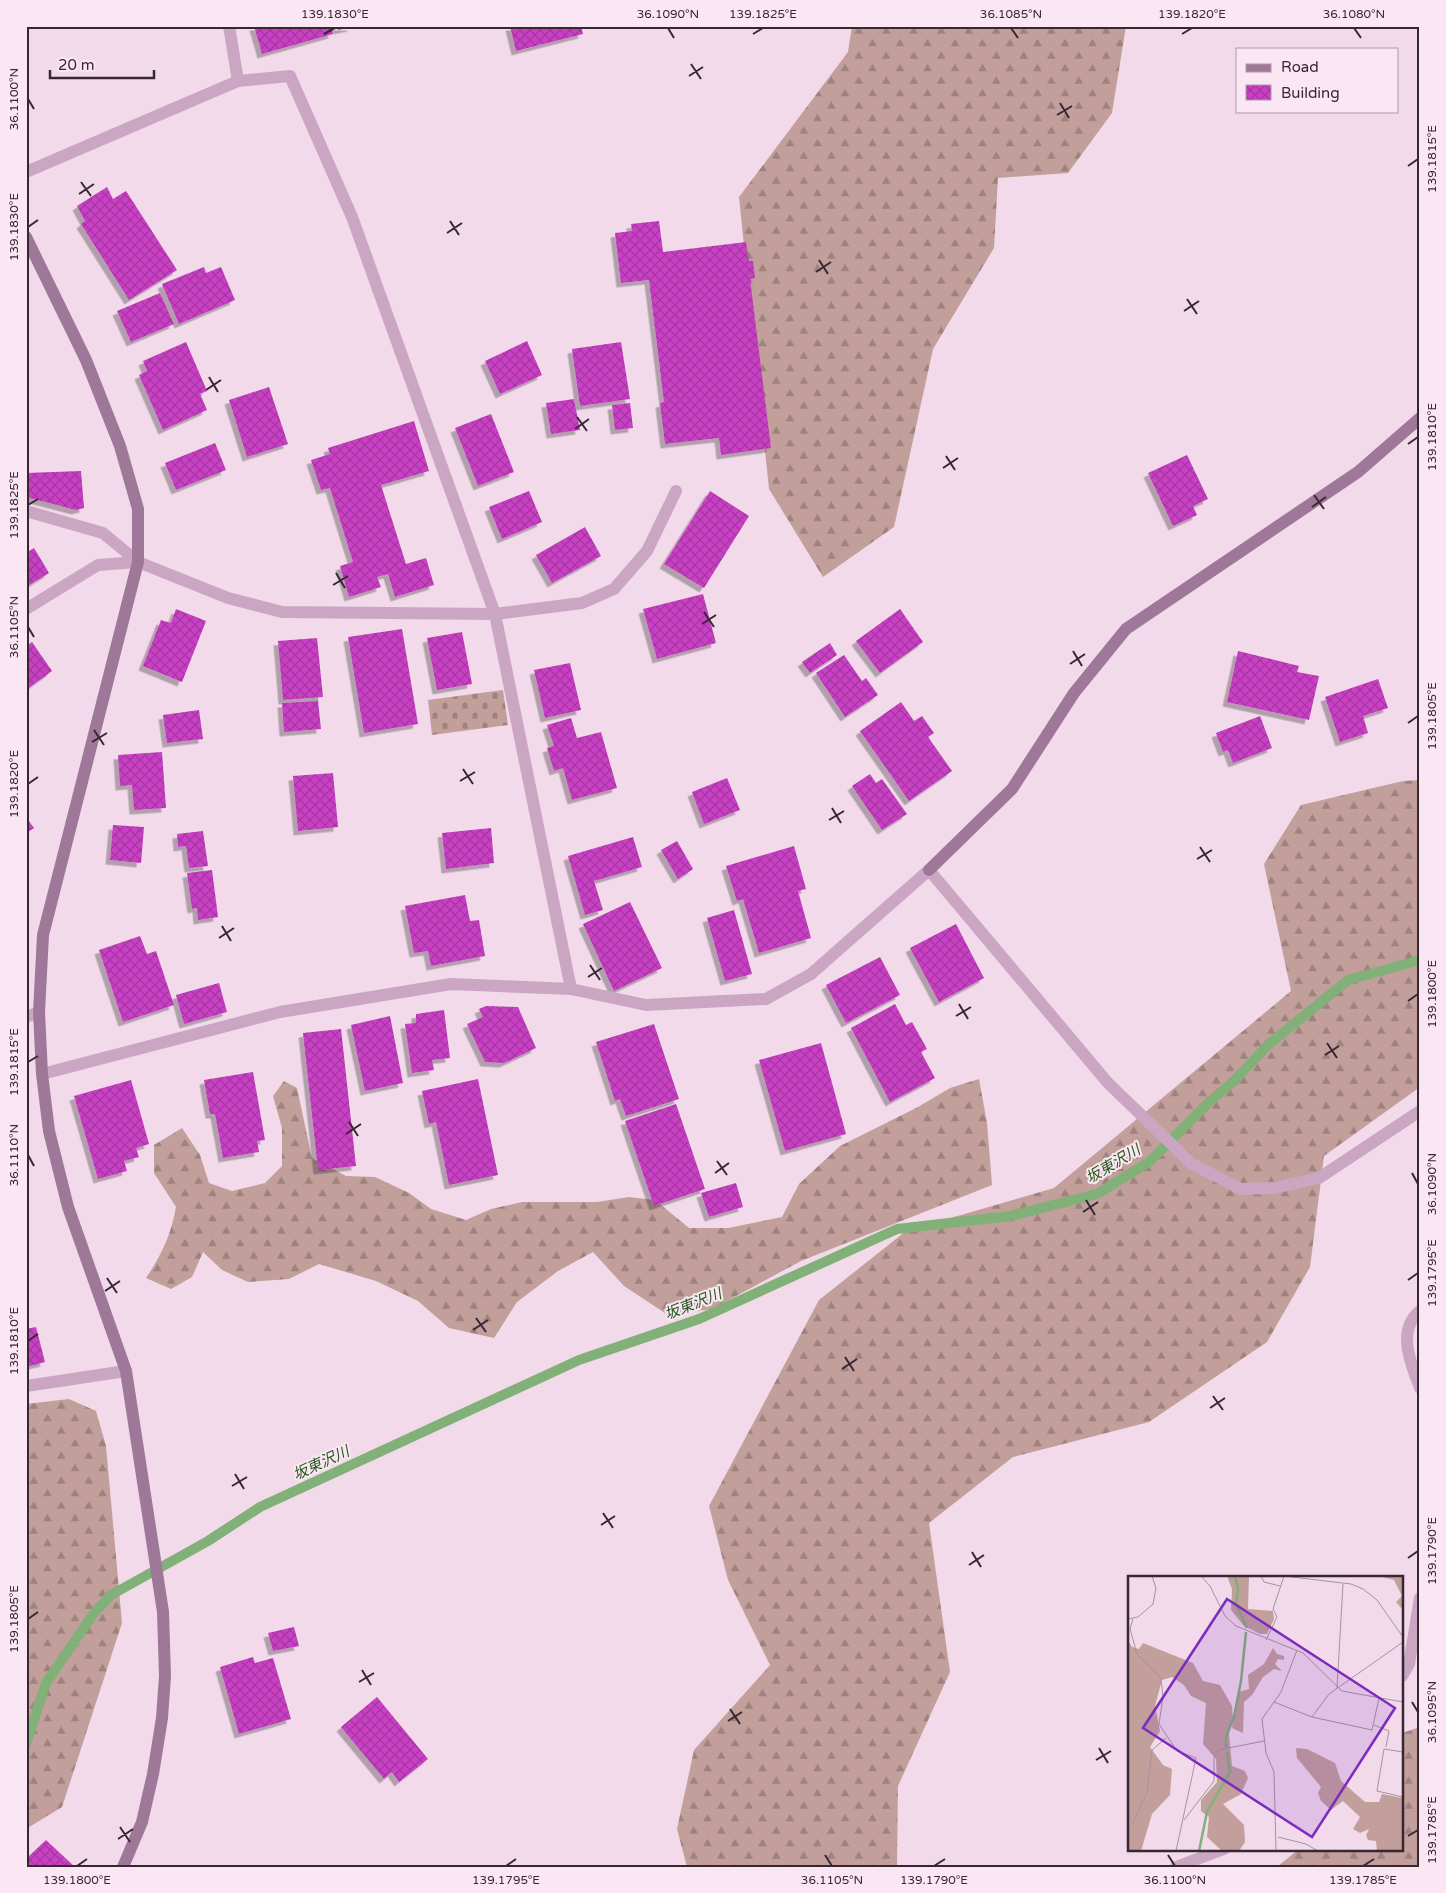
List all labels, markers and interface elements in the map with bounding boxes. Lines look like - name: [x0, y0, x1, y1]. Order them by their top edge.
- text: 139.1830°E: [301, 7, 369, 21]
- text: 36.1090°N: [637, 7, 699, 21]
- text: 139.1825°E: [729, 7, 797, 21]
- text: 36.1085°N: [980, 7, 1042, 21]
- text: 139.1820°E: [1158, 7, 1226, 21]
- text: 36.1080°N: [1323, 7, 1385, 21]
- scale bar: [50, 48, 154, 80]
- legend: [1236, 48, 1398, 112]
- text: 20 m: [58, 56, 95, 74]
- text: Road: [1281, 58, 1319, 76]
- text: 36.1100°N: [7, 68, 21, 130]
- text: Building: [1281, 84, 1340, 102]
- text: 139.1815°E: [1425, 125, 1439, 193]
- text: 139.1830°E: [7, 193, 21, 261]
- text: 139.1810°E: [1425, 403, 1439, 471]
- text: 139.1825°E: [7, 471, 21, 539]
- text: 36.1105°N: [7, 596, 21, 658]
- text: 139.1805°E: [1425, 682, 1439, 750]
- text: 139.1820°E: [7, 750, 21, 818]
- text: 139.1800°E: [1425, 960, 1439, 1028]
- text: 139.1815°E: [7, 1028, 21, 1096]
- text: 36.1110°N: [7, 1124, 21, 1186]
- water label: 坂東沢川: [1083, 1140, 1145, 1187]
- text: 36.1090°N: [1425, 1153, 1439, 1215]
- text: 139.1795°E: [1425, 1239, 1439, 1307]
- water label: 坂東沢川: [662, 1284, 726, 1324]
- text: 139.1810°E: [7, 1307, 21, 1375]
- water label: 坂東沢川: [290, 1441, 354, 1484]
- text: 139.1790°E: [1425, 1517, 1439, 1585]
- inset map: [1128, 1576, 1404, 1850]
- text: 139.1805°E: [7, 1585, 21, 1653]
- text: 36.1095°N: [1425, 1681, 1439, 1743]
- text: 139.1785°E: [1425, 1796, 1439, 1864]
- text: 139.1800°E: [43, 1873, 111, 1887]
- text: 139.1795°E: [472, 1873, 540, 1887]
- text: 36.1105°N: [801, 1873, 863, 1887]
- text: 139.1790°E: [900, 1873, 968, 1887]
- text: 36.1100°N: [1144, 1873, 1206, 1887]
- text: 139.1785°E: [1329, 1873, 1397, 1887]

